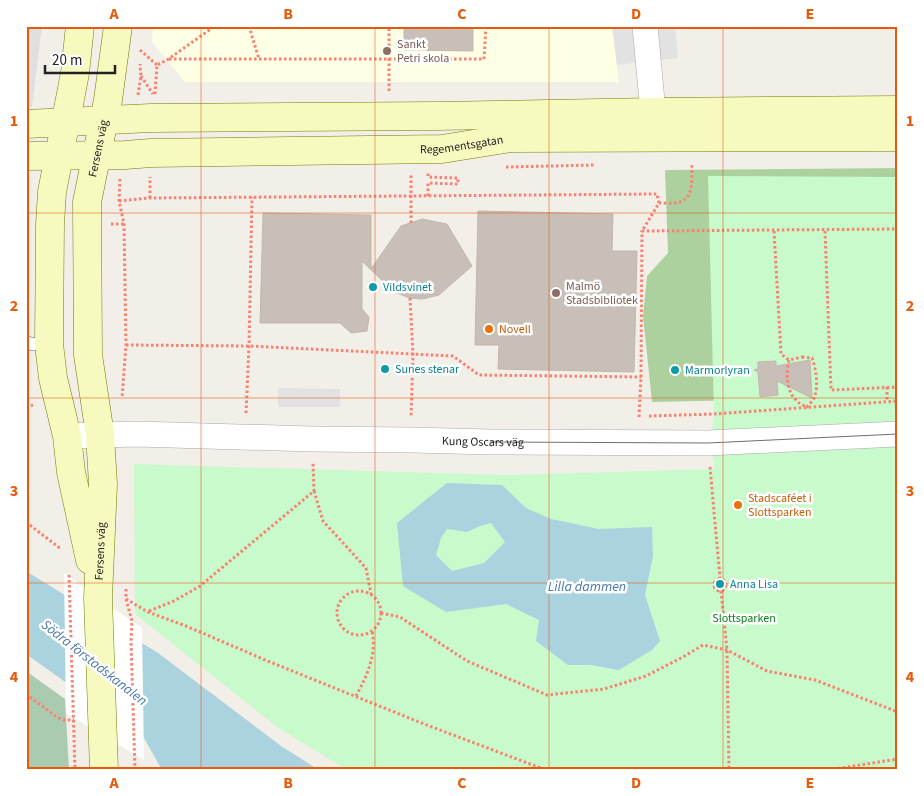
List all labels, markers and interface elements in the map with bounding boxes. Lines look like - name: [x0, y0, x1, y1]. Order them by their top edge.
- text: A: [108, 3, 119, 25]
- text: B: [283, 3, 293, 25]
- text: C: [457, 3, 467, 25]
- text: D: [631, 3, 641, 25]
- text: E: [806, 3, 814, 25]
- place label: Sankt Petri skola: [397, 36, 449, 67]
- scale bar: [45, 42, 115, 74]
- marker: Sankt Petri skola: [381, 45, 393, 57]
- text: 20 m: [52, 50, 82, 71]
- text: 1: [10, 110, 18, 132]
- text: 1: [906, 110, 914, 132]
- street label: Fersens väg: [84, 118, 112, 179]
- street label: Regementsgatan: [420, 131, 504, 158]
- place label: Malmö Stadsbibliotek: [566, 278, 638, 309]
- place label: Vildsvinet: [383, 279, 432, 296]
- marker: Vildsvinet: [367, 281, 379, 293]
- marker: Malmö Stadsbibliotek: [550, 287, 562, 299]
- text: 2: [10, 295, 18, 317]
- text: 2: [906, 295, 914, 317]
- place label: Novell: [499, 321, 531, 338]
- marker: Novell: [483, 323, 495, 335]
- place label: Sunes stenar: [395, 361, 460, 378]
- place label: Marmorlyran: [685, 362, 750, 379]
- marker: Sunes stenar: [379, 363, 391, 375]
- marker: Marmorlyran: [669, 364, 681, 376]
- street label: Kung Oscars väg: [442, 432, 524, 451]
- text: 3: [10, 480, 18, 502]
- text: 3: [906, 480, 914, 502]
- place label: Stadscaféet i Slottsparken: [748, 490, 812, 521]
- marker: Stadscaféet i Slottsparken: [732, 499, 744, 511]
- street label: Fersens väg: [90, 522, 110, 581]
- place label: Anna Lisa: [730, 576, 778, 593]
- water label: Lilla dammen: [548, 577, 626, 597]
- marker: Anna Lisa: [714, 578, 726, 590]
- park label: Slottsparken: [712, 610, 776, 627]
- water label: Södra förstadskanalen: [37, 615, 151, 711]
- text: 4: [10, 666, 19, 688]
- text: 4: [906, 666, 915, 688]
- text: A: [108, 772, 119, 794]
- text: B: [283, 772, 293, 794]
- text: C: [457, 772, 467, 794]
- text: D: [631, 772, 641, 794]
- text: E: [806, 772, 814, 794]

